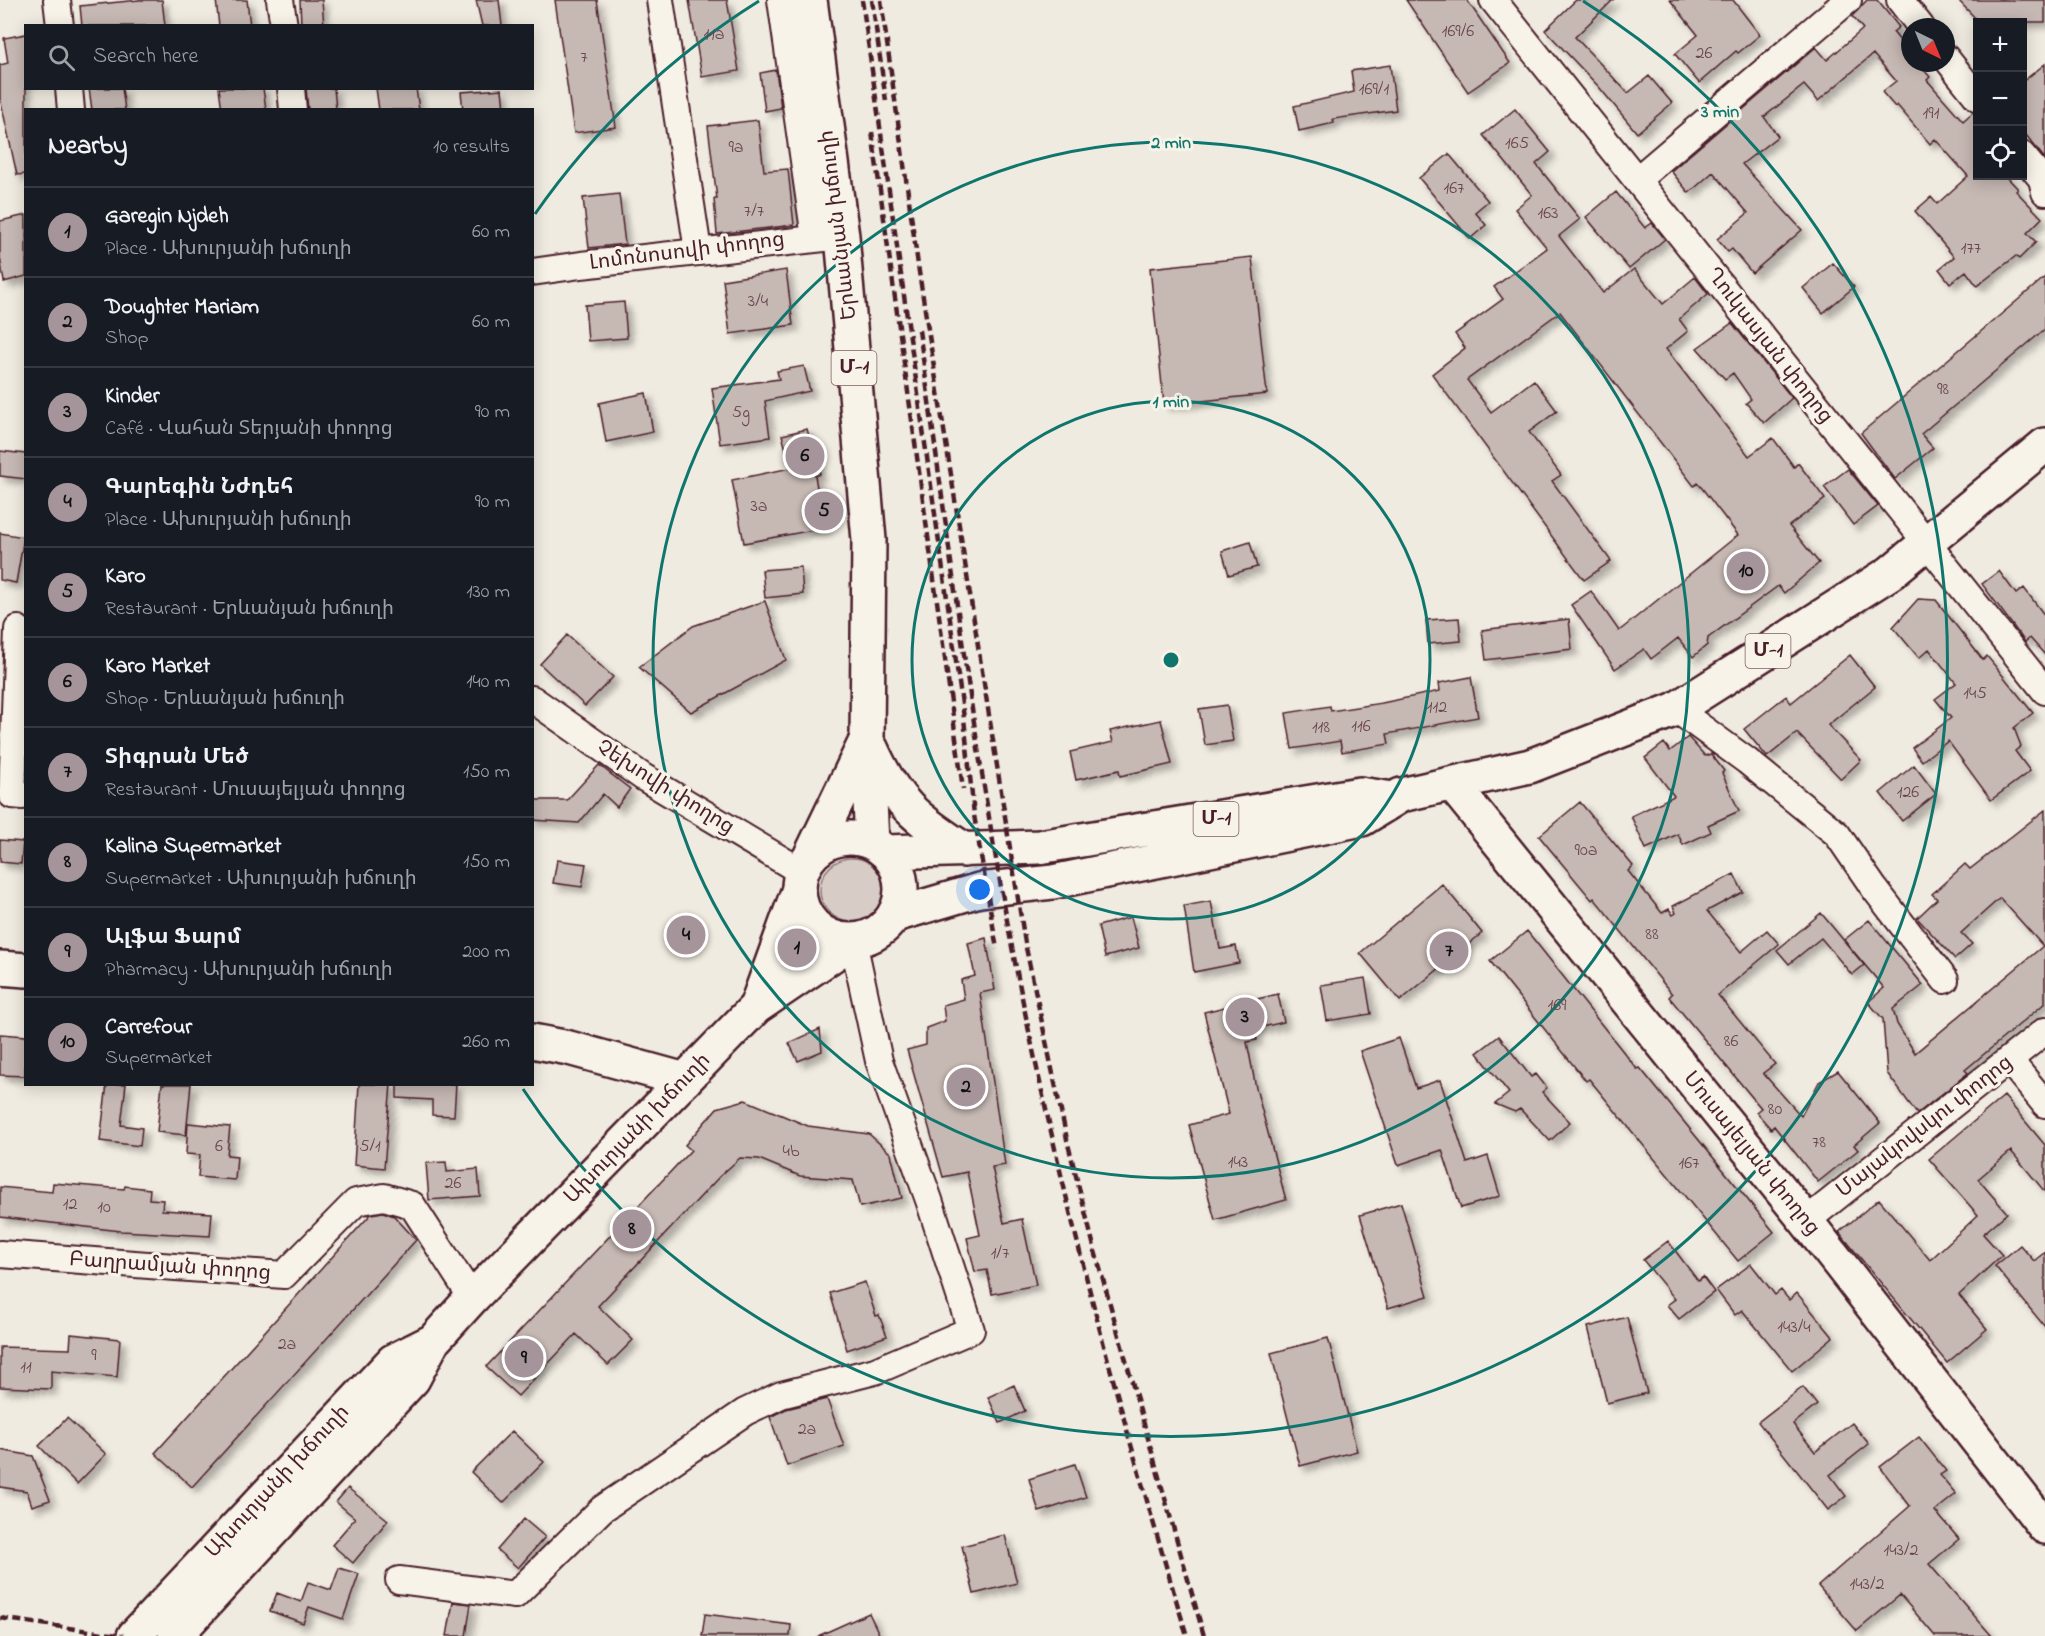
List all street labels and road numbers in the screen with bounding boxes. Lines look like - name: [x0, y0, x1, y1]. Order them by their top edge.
- street label: Երևանյան խճուղի: [812, 128, 866, 322]
- street label: Լոմոնոսովի փողոց: [588, 225, 786, 279]
- street label: Ղուկասյան փողոց: [1698, 261, 1840, 431]
- road number: Մ-1: [832, 351, 876, 385]
- road number: Մ-1: [1746, 634, 1790, 668]
- street label: Չեխովի փողոց: [590, 733, 740, 843]
- road number: Մ-1: [1194, 802, 1238, 836]
- street label: Ախուրյանի խճուղի: [558, 1047, 718, 1211]
- street label: Մայակովսկու փողոց: [1830, 1048, 2020, 1206]
- street label: Մուսայելյան փողոց: [1675, 1066, 1827, 1242]
- street label: Բաղրամյան փողոց: [68, 1245, 272, 1289]
- street label: Ախուրյանի խճուղի: [199, 1399, 357, 1565]

